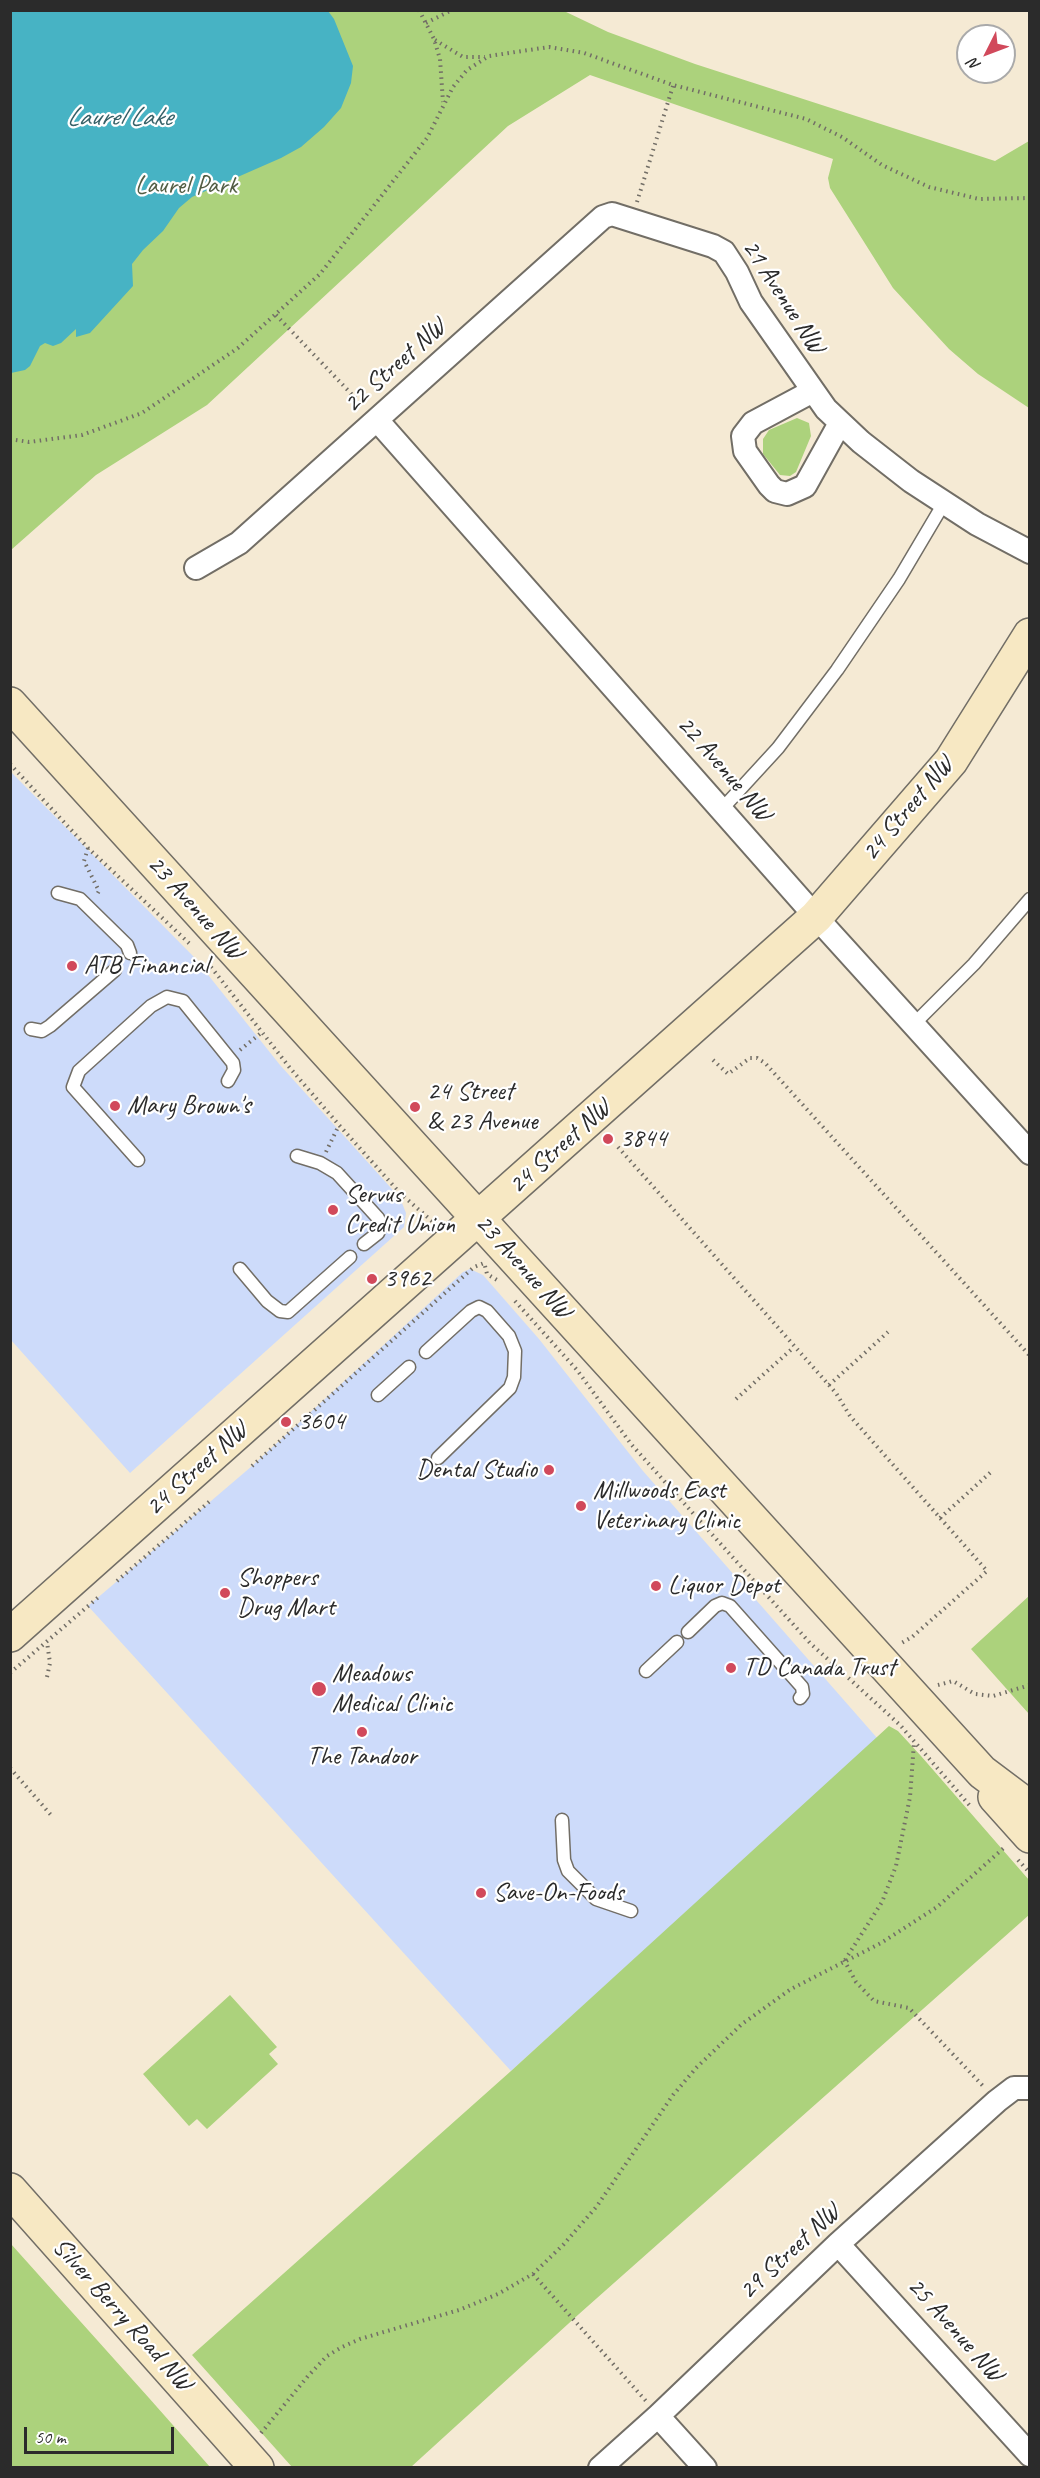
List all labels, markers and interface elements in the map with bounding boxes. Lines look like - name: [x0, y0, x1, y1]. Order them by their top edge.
- north arrow: [956, 24, 1016, 84]
- text: N: [963, 54, 985, 75]
- water label: Laurel Lake: [67, 102, 171, 134]
- park label: Laurel Park: [135, 170, 237, 202]
- street label: 21 Avenue NW: [735, 234, 831, 360]
- street label: 22 Street NW: [337, 312, 453, 420]
- street label: 22 Avenue NW: [670, 710, 778, 828]
- street label: 24 Street NW: [855, 750, 961, 868]
- street label: 23 Avenue NW: [140, 849, 250, 967]
- place label: ATB Financial: [84, 950, 208, 982]
- marker: ATB Financial: [65, 959, 79, 973]
- place label: 24 Street & 23 Avenue: [427, 1076, 537, 1138]
- place label: Mary Brown's: [127, 1090, 251, 1122]
- street label: 24 Street NW: [502, 1093, 618, 1201]
- marker: Mary Brown's: [108, 1099, 122, 1113]
- marker: 24 Street & 23 Avenue: [408, 1100, 422, 1114]
- place label: 3844: [620, 1123, 667, 1155]
- marker: 3844: [601, 1132, 615, 1146]
- place label: Servus Credit Union: [345, 1179, 455, 1240]
- marker: Servus Credit Union: [326, 1203, 340, 1217]
- street label: 23 Avenue NW: [468, 1208, 578, 1326]
- place label: 3962: [384, 1263, 431, 1295]
- marker: 3962: [365, 1272, 379, 1286]
- place label: 3604: [298, 1406, 345, 1438]
- street label: 24 Street NW: [139, 1415, 255, 1523]
- marker: 3604: [279, 1415, 293, 1429]
- place label: Dental Studio: [416, 1454, 537, 1486]
- marker: Dental Studio: [542, 1463, 556, 1477]
- place label: Millwoods East Veterinary Clinic: [593, 1475, 740, 1536]
- marker: Millwoods East Veterinary Clinic: [574, 1499, 588, 1513]
- place label: Shoppers Drug Mart: [237, 1562, 335, 1624]
- place label: Liquor Depot: [668, 1570, 780, 1602]
- marker: Liquor Depot: [649, 1579, 663, 1593]
- marker: Shoppers Drug Mart: [218, 1586, 232, 1600]
- place label: TD Canada Trust: [743, 1652, 895, 1684]
- place label: Meadows Medical Clinic: [332, 1658, 453, 1720]
- marker: TD Canada Trust: [724, 1661, 738, 1675]
- marker: Meadows Medical Clinic: [310, 1680, 328, 1698]
- marker: The Tandoor: [355, 1725, 369, 1739]
- place label: The Tandoor: [307, 1741, 417, 1773]
- place label: Save-On-Foods: [493, 1877, 624, 1909]
- marker: Save-On-Foods: [474, 1886, 488, 1900]
- street label: 29 Street NW: [733, 2197, 847, 2307]
- street label: Silver Berry Road NW: [45, 2232, 199, 2398]
- street label: 25 Avenue NW: [900, 2271, 1010, 2389]
- scale bar: [27, 2415, 177, 2453]
- text: 50 m: [35, 2426, 66, 2448]

